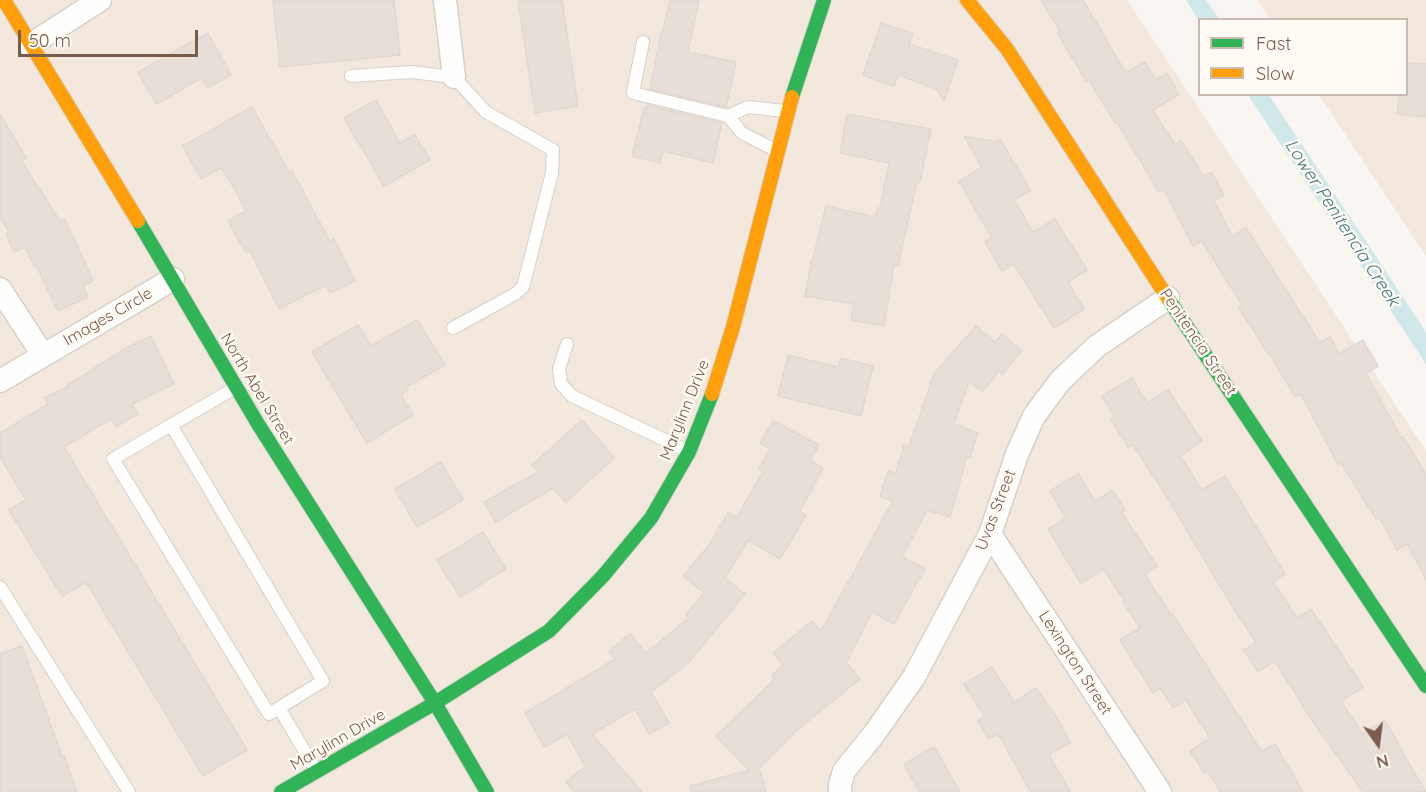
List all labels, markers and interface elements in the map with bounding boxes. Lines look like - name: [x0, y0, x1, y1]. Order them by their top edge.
- scale bar: [21, 18, 201, 56]
- legend: [1198, 18, 1408, 96]
- text: 50 m: [29, 29, 71, 52]
- text: Fast: [1256, 32, 1291, 55]
- text: Slow: [1256, 62, 1294, 85]
- water label: Lower Penitencia Creek: [1280, 135, 1404, 311]
- street label: Images Circle: [60, 284, 156, 350]
- street label: Penitencia Street: [1155, 285, 1241, 399]
- street label: North Abel Street: [216, 330, 298, 448]
- street label: Marylinn Drive: [656, 357, 714, 463]
- street label: Uvas Street: [972, 467, 1020, 553]
- street label: Lexington Street: [1034, 607, 1116, 719]
- street label: Marylinn Drive: [287, 705, 389, 775]
- north arrow: [1348, 714, 1408, 774]
- text: N: [1374, 750, 1390, 773]

